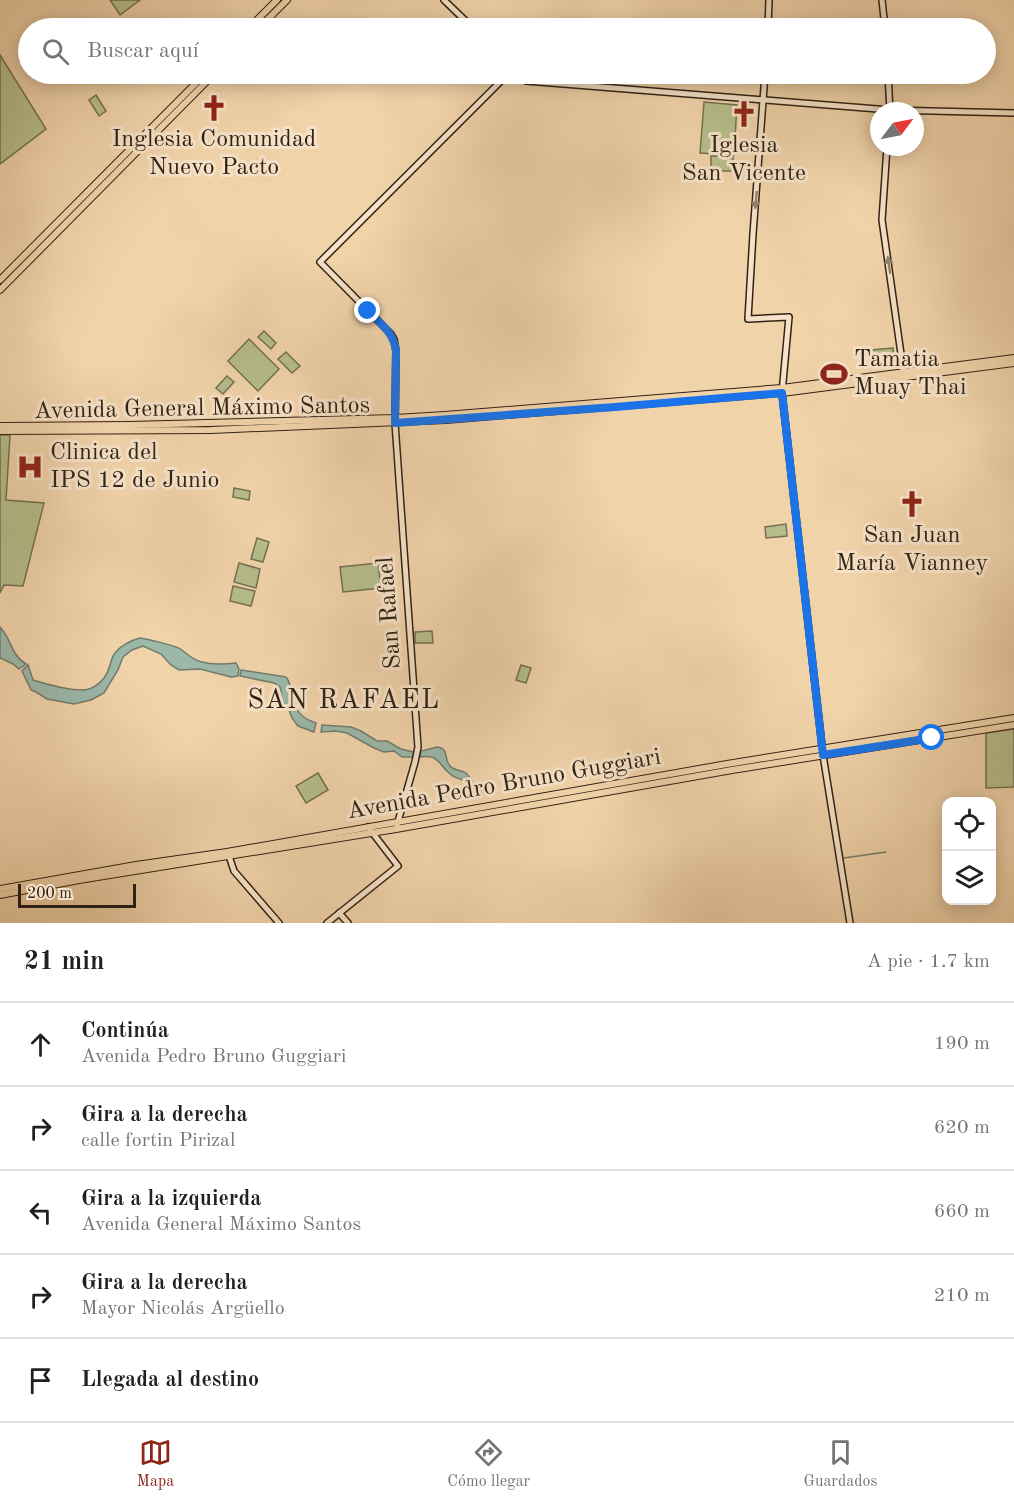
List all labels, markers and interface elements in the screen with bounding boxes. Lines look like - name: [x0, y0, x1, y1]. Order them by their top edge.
- search box: [18, 18, 996, 84]
- icon: search: [39, 35, 72, 68]
- text: Buscar aquí: [87, 40, 199, 62]
- church icon: Inglesia Comunidad Nuevo Pacto: [199, 93, 229, 123]
- church icon: Iglesia San Vicente: [729, 99, 759, 129]
- north arrow: [870, 102, 924, 156]
- place label: Inglesia Comunidad Nuevo Pacto: [112, 128, 316, 180]
- place label: Iglesia San Vicente: [682, 134, 806, 186]
- one-way arrow: [751, 191, 760, 210]
- one-way arrow: [884, 255, 893, 274]
- route end: [354, 297, 380, 323]
- place label: Tamatia Muay Thai: [854, 348, 966, 400]
- sports icon: Tamatia Muay Thai: [819, 359, 849, 389]
- street label: Avenida General Máximo Santos: [34, 394, 370, 424]
- place label: Clinica del IPS 12 de Junio: [50, 441, 219, 493]
- hospital icon: Clinica del IPS 12 de Junio: [15, 452, 45, 482]
- church icon: San Juan María Vianney: [897, 489, 927, 519]
- place label: San Juan María Vianney: [836, 524, 988, 576]
- street label: San Rafael: [374, 556, 406, 670]
- district label: SAN RAFAEL: [247, 687, 441, 714]
- route start: [918, 724, 944, 750]
- street label: Avenida Pedro Bruno Guggiari: [345, 746, 663, 824]
- map controls: [942, 797, 996, 905]
- button: locate: [942, 797, 996, 851]
- button: layers: [942, 851, 996, 905]
- scale bar: [18, 881, 136, 908]
- text: 200 m: [27, 886, 72, 902]
- text: 21 min: [24, 949, 104, 975]
- text: A pie · 1.7 km: [867, 952, 990, 972]
- text: Continúa: [81, 1020, 169, 1042]
- icon: ahead: [24, 1028, 57, 1061]
- text: 190 m: [934, 1034, 990, 1054]
- text: Avenida Pedro Bruno Guggiari: [81, 1047, 346, 1067]
- text: Gira a la derecha: [81, 1104, 248, 1126]
- icon: right: [24, 1112, 57, 1145]
- text: 620 m: [934, 1118, 990, 1138]
- text: calle fortin Pirizal: [81, 1131, 235, 1151]
- text: Gira a la izquierda: [81, 1188, 261, 1210]
- icon: left: [24, 1196, 57, 1229]
- text: 660 m: [934, 1202, 990, 1222]
- text: Avenida General Máximo Santos: [81, 1215, 361, 1235]
- text: Gira a la derecha: [81, 1272, 248, 1294]
- icon: right: [24, 1280, 57, 1313]
- text: 210 m: [934, 1286, 990, 1306]
- text: Mayor Nicolás Argüello: [81, 1299, 285, 1319]
- icon: arrive: [24, 1364, 57, 1397]
- text: Llegada al destino: [81, 1369, 259, 1391]
- tab: Mapa: [137, 1436, 174, 1492]
- tab: Cómo llegar: [447, 1436, 530, 1492]
- tab: Guardados: [803, 1436, 877, 1492]

